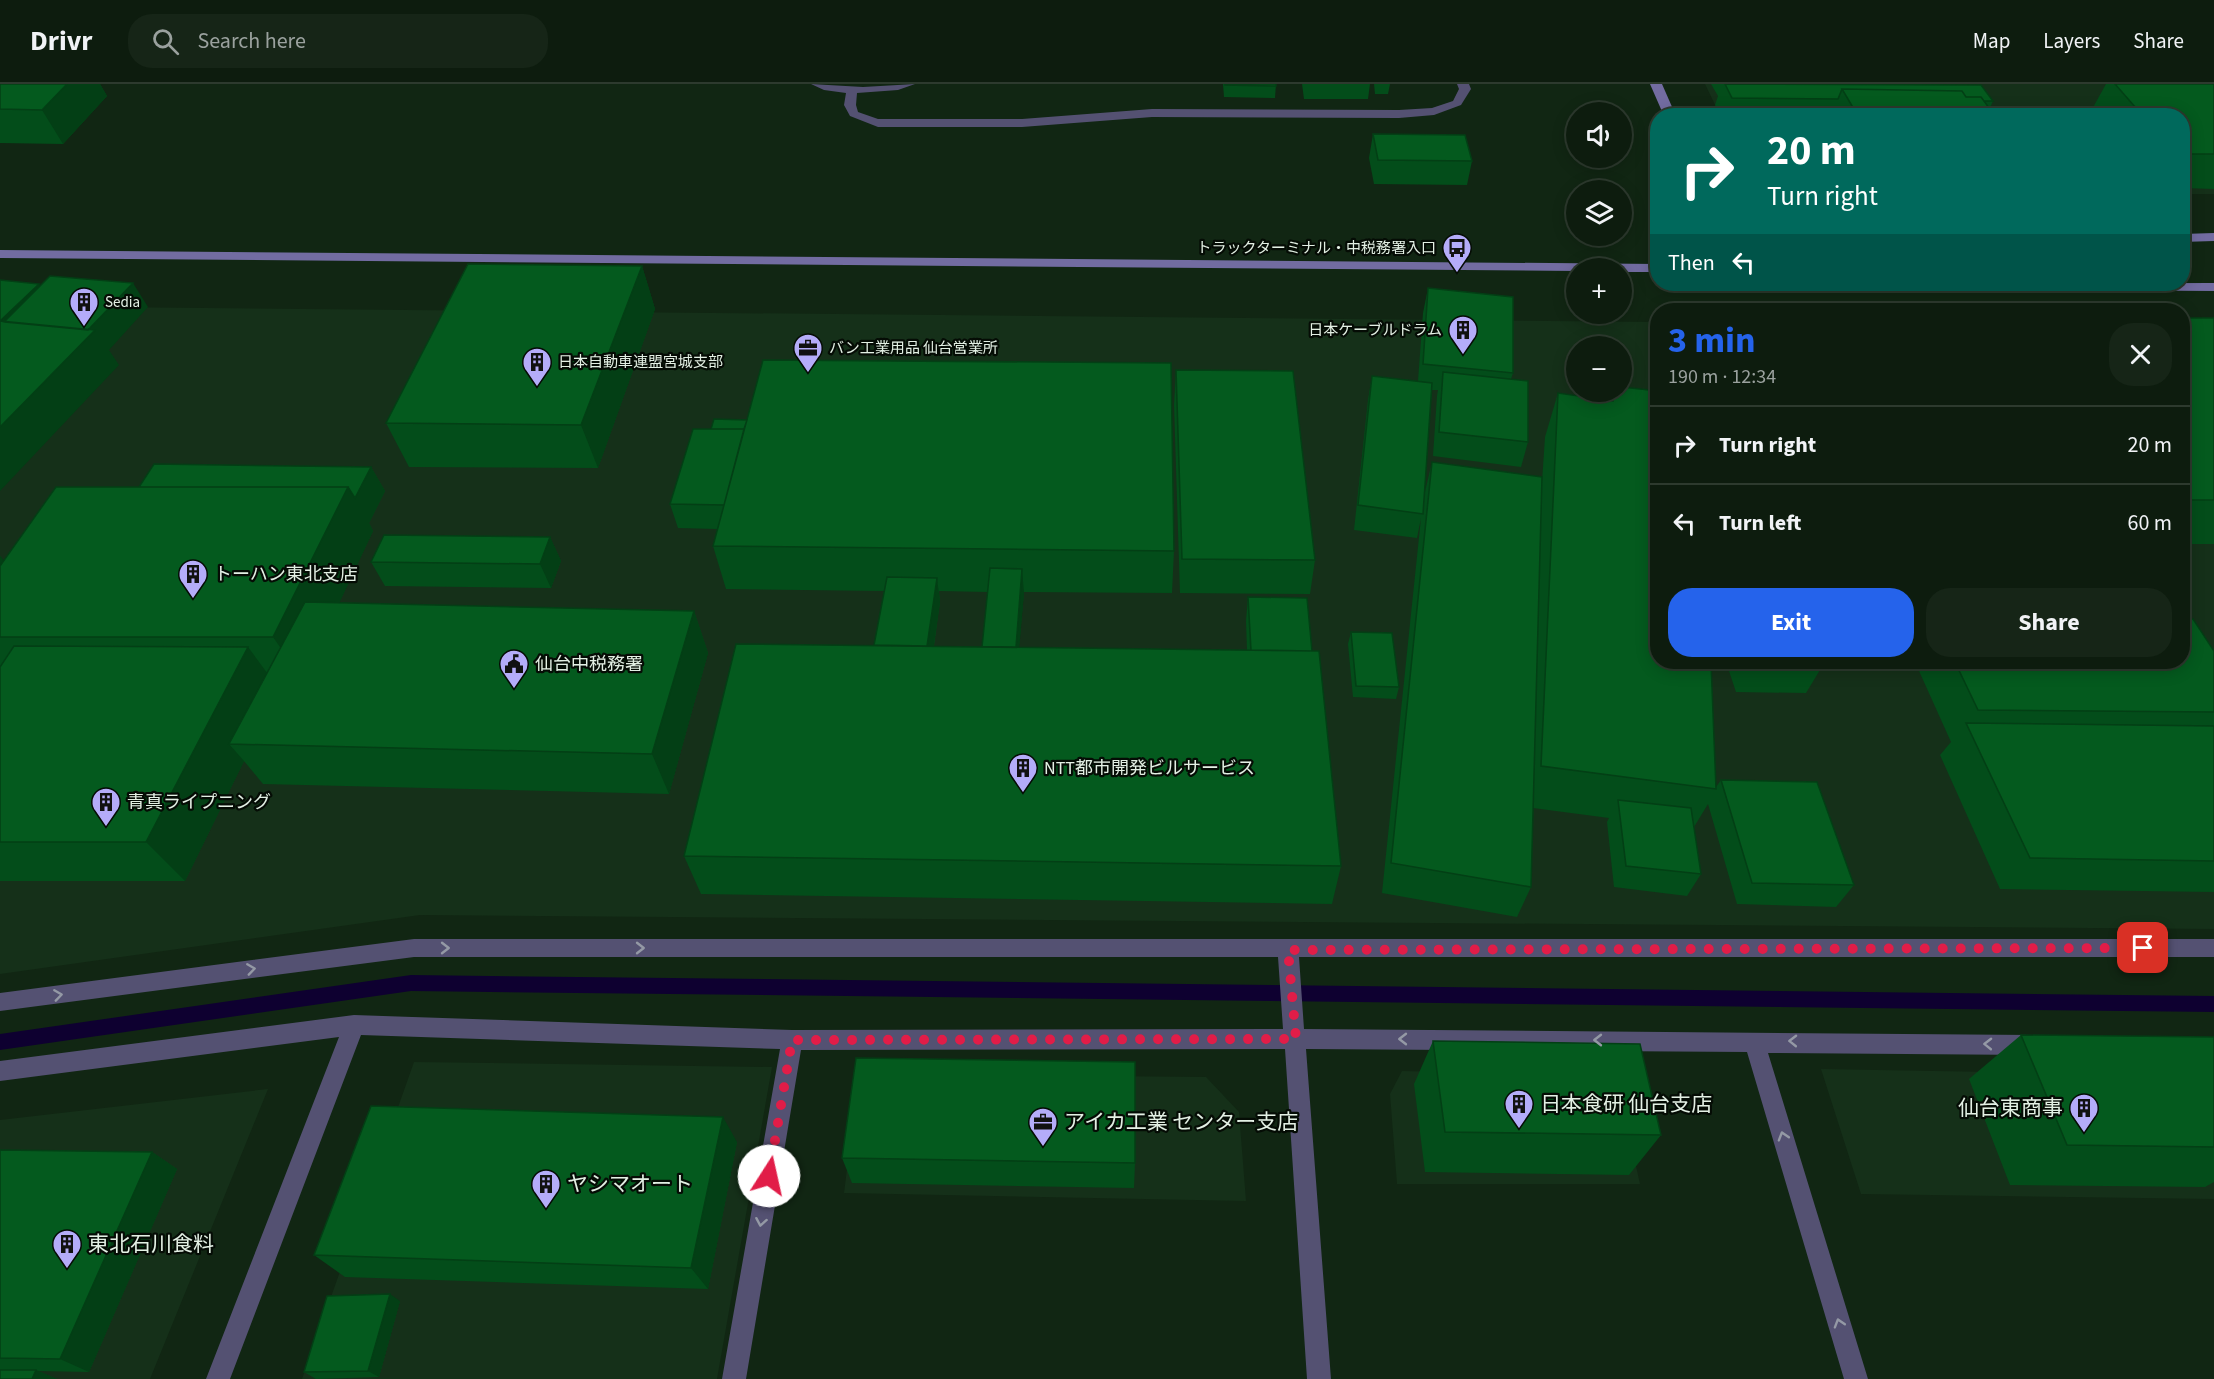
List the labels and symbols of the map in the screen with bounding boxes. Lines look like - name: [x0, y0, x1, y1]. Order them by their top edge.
- bus stop icon: トラックターミナル・中税務署入口: [1441, 232, 1473, 274]
- place label: トラックターミナル・中税務署入口: [1197, 238, 1436, 259]
- building icon: Sedia: [68, 286, 100, 328]
- place label: Sedia: [105, 292, 140, 313]
- building icon: 日本ケーブルドラム: [1447, 314, 1479, 356]
- place label: 日本ケーブルドラム: [1308, 320, 1442, 341]
- office icon: バン工業用品 仙台営業所: [792, 332, 824, 374]
- place label: バン工業用品 仙台営業所: [829, 338, 998, 359]
- building icon: 日本自動車連盟宮城支部: [521, 346, 553, 388]
- place label: 日本自動車連盟宮城支部: [558, 352, 723, 373]
- building icon: トーハン東北支店: [177, 558, 209, 600]
- place label: トーハン東北支店: [214, 562, 358, 587]
- public building icon: 仙台中税務署: [498, 648, 530, 690]
- place label: 仙台中税務署: [535, 652, 643, 677]
- building icon: NTT都市開発ビルサービス: [1007, 752, 1039, 794]
- place label: NTT都市開発ビルサービス: [1044, 756, 1255, 781]
- building icon: 青真ライプニング: [90, 786, 122, 828]
- place label: 青真ライプニング: [127, 790, 271, 815]
- pin: [2117, 922, 2168, 973]
- one-way arrow: [440, 942, 449, 954]
- one-way arrow: [635, 942, 644, 954]
- one-way arrow: [247, 964, 256, 976]
- one-way arrow: [53, 989, 63, 1001]
- one-way arrow: [1398, 1033, 1407, 1045]
- one-way arrow: [1593, 1034, 1602, 1046]
- one-way arrow: [1788, 1035, 1797, 1047]
- one-way arrow: [1983, 1038, 1992, 1050]
- building icon: 日本食研 仙台支店: [1503, 1088, 1535, 1130]
- place label: 日本食研 仙台支店: [1540, 1089, 1712, 1119]
- building icon: 仙台東商事: [2068, 1092, 2100, 1134]
- place label: 仙台東商事: [1958, 1093, 2063, 1123]
- office icon: アイカ工業 センター支店: [1027, 1106, 1059, 1148]
- place label: アイカ工業 センター支店: [1064, 1107, 1298, 1137]
- one-way arrow: [1778, 1131, 1790, 1142]
- position arrow: [737, 1144, 801, 1208]
- building icon: ヤシマオート: [530, 1168, 562, 1210]
- place label: ヤシマオート: [567, 1169, 693, 1199]
- one-way arrow: [755, 1217, 767, 1226]
- building icon: 東北石川食料: [51, 1228, 83, 1270]
- place label: 東北石川食料: [88, 1229, 214, 1259]
- one-way arrow: [1834, 1318, 1846, 1329]

